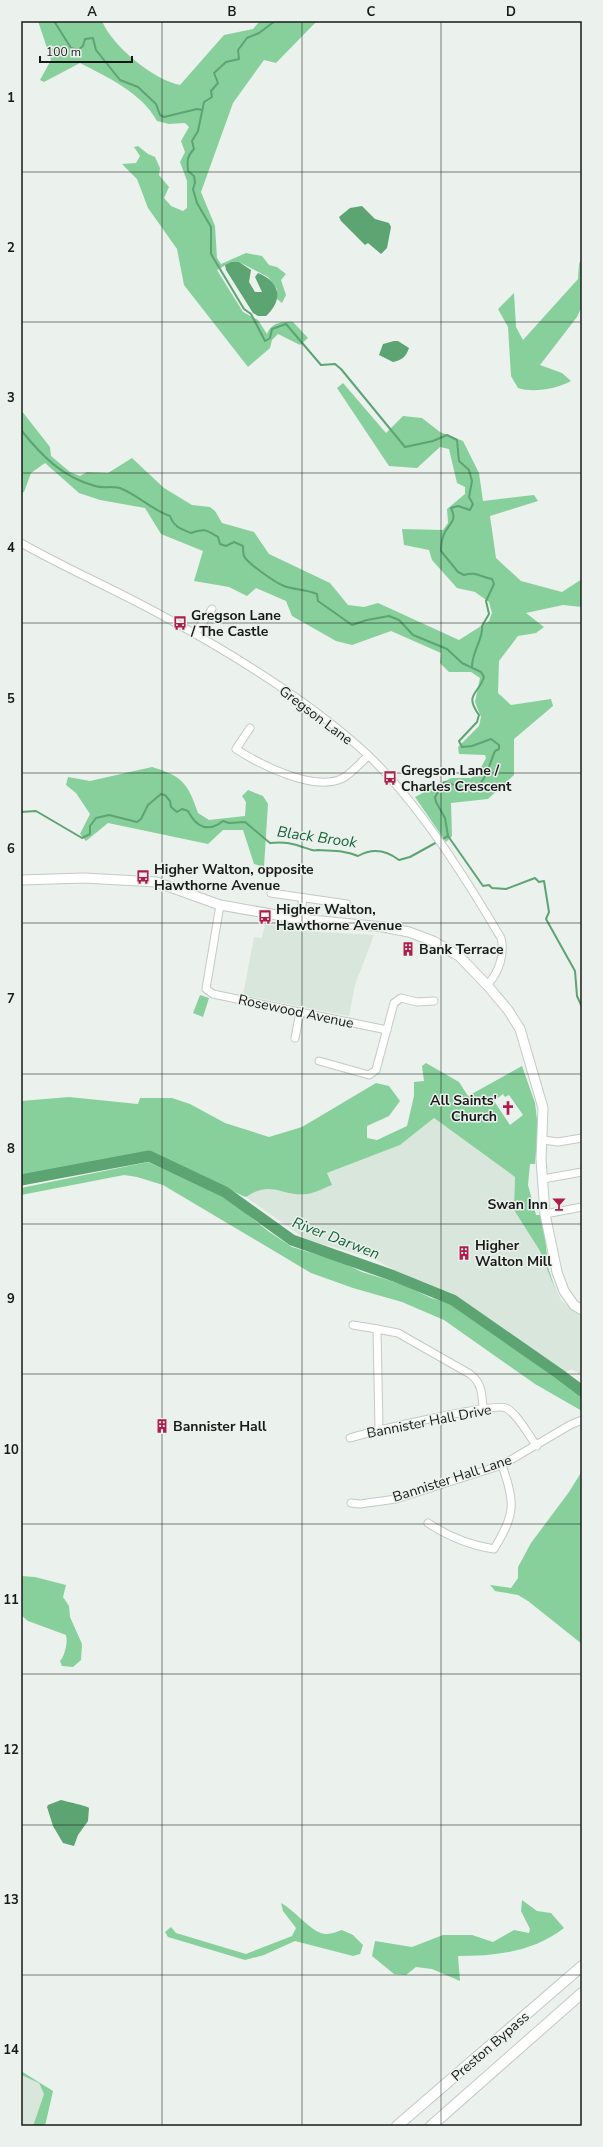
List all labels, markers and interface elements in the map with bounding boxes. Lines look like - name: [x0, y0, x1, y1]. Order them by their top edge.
- text: A: [87, 3, 97, 21]
- text: B: [228, 3, 237, 21]
- text: C: [367, 3, 376, 21]
- text: D: [506, 3, 516, 21]
- scale bar: [40, 38, 132, 64]
- text: 100 m: [46, 44, 81, 60]
- text: 1: [7, 89, 15, 107]
- text: 2: [7, 239, 15, 257]
- text: 3: [7, 389, 15, 407]
- text: 4: [7, 539, 15, 557]
- place label: Gregson Lane / The Castle: [190, 606, 281, 641]
- bus stop icon: Gregson Lane / The Castle: [172, 615, 188, 631]
- street label: Gregson Lane: [275, 682, 356, 749]
- text: 5: [7, 690, 15, 708]
- place label: Gregson Lane / Charles Crescent: [401, 761, 512, 796]
- bus stop icon: Gregson Lane / Charles Crescent: [382, 770, 398, 786]
- water label: Black Brook: [276, 821, 359, 853]
- text: 6: [7, 840, 15, 858]
- place label: Higher Walton, opposite Hawthorne Avenue: [154, 860, 314, 895]
- bus stop icon: Higher Walton, opposite Hawthorne Avenue: [135, 869, 151, 885]
- place label: Higher Walton, Hawthorne Avenue: [276, 900, 402, 935]
- bus stop icon: Higher Walton, Hawthorne Avenue: [257, 909, 273, 925]
- place label: Bank Terrace: [419, 940, 504, 959]
- building icon: Bank Terrace: [400, 941, 416, 957]
- text: 7: [7, 990, 15, 1008]
- street label: Rosewood Avenue: [236, 990, 355, 1033]
- place label: All Saints' Church: [430, 1091, 497, 1126]
- church icon: All Saints' Church: [500, 1100, 516, 1116]
- text: 8: [7, 1140, 15, 1158]
- place label: Swan Inn: [488, 1195, 548, 1214]
- bar icon: Swan Inn: [551, 1196, 567, 1212]
- water label: River Darwen: [289, 1212, 383, 1264]
- place label: Higher Walton Mill: [475, 1236, 552, 1271]
- building icon: Higher Walton Mill: [456, 1245, 472, 1261]
- text: 9: [7, 1290, 15, 1308]
- street label: Bannister Hall Drive: [365, 1400, 493, 1443]
- place label: Bannister Hall: [173, 1417, 267, 1436]
- building icon: Bannister Hall: [154, 1418, 170, 1434]
- text: 10: [3, 1441, 19, 1459]
- street label: Bannister Hall Lane: [390, 1450, 514, 1507]
- text: 11: [3, 1591, 19, 1609]
- text: 12: [3, 1741, 19, 1759]
- text: 13: [3, 1891, 19, 1909]
- street label: Preston Bypass: [447, 2007, 534, 2086]
- text: 14: [3, 2041, 19, 2059]

